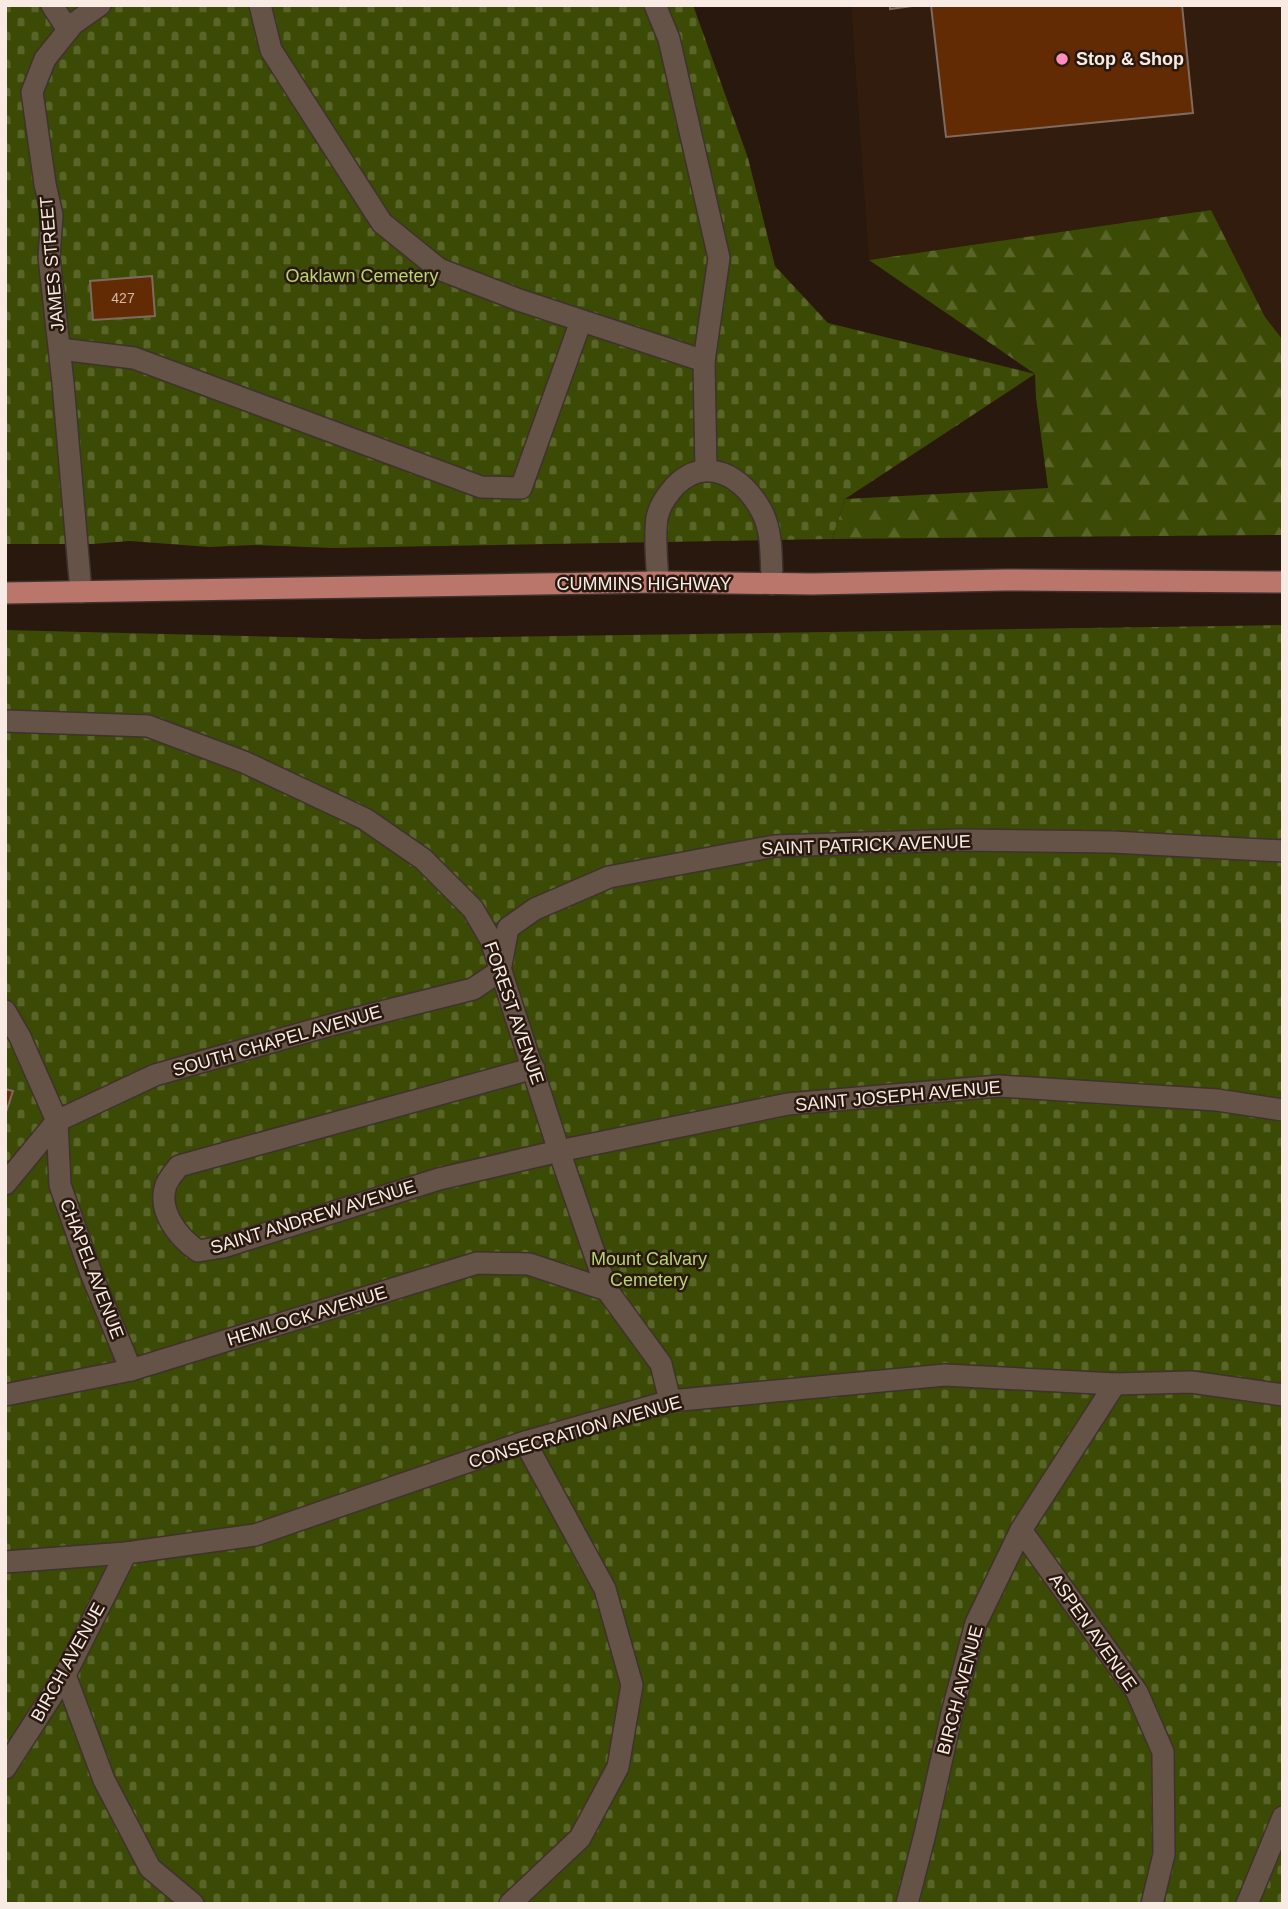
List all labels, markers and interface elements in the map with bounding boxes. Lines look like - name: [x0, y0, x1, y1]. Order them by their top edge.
- place label: Stop & Shop: [1076, 49, 1184, 69]
- marker: Stop & Shop: [1054, 51, 1070, 67]
- street label: JAMES STREET: [36, 195, 68, 333]
- park label: Oaklawn Cemetery: [285, 266, 439, 286]
- house number: 427: [111, 290, 135, 306]
- street label: CUMMINS HIGHWAY: [557, 574, 732, 594]
- street label: SAINT PATRICK AVENUE: [761, 831, 971, 859]
- street label: FOREST AVENUE: [480, 939, 548, 1087]
- street label: SOUTH CHAPEL AVENUE: [170, 1002, 384, 1080]
- street label: SAINT JOSEPH AVENUE: [794, 1077, 1002, 1115]
- street label: SAINT ANDREW AVENUE: [208, 1176, 418, 1258]
- street label: CHAPEL AVENUE: [56, 1196, 128, 1342]
- park label: Mount Calvary Cemetery: [591, 1249, 707, 1290]
- street label: HEMLOCK AVENUE: [225, 1282, 389, 1350]
- street label: CONSECRATION AVENUE: [466, 1392, 684, 1472]
- street label: ASPEN AVENUE: [1045, 1570, 1141, 1694]
- street label: BIRCH AVENUE: [27, 1599, 109, 1725]
- street label: BIRCH AVENUE: [933, 1623, 987, 1757]

